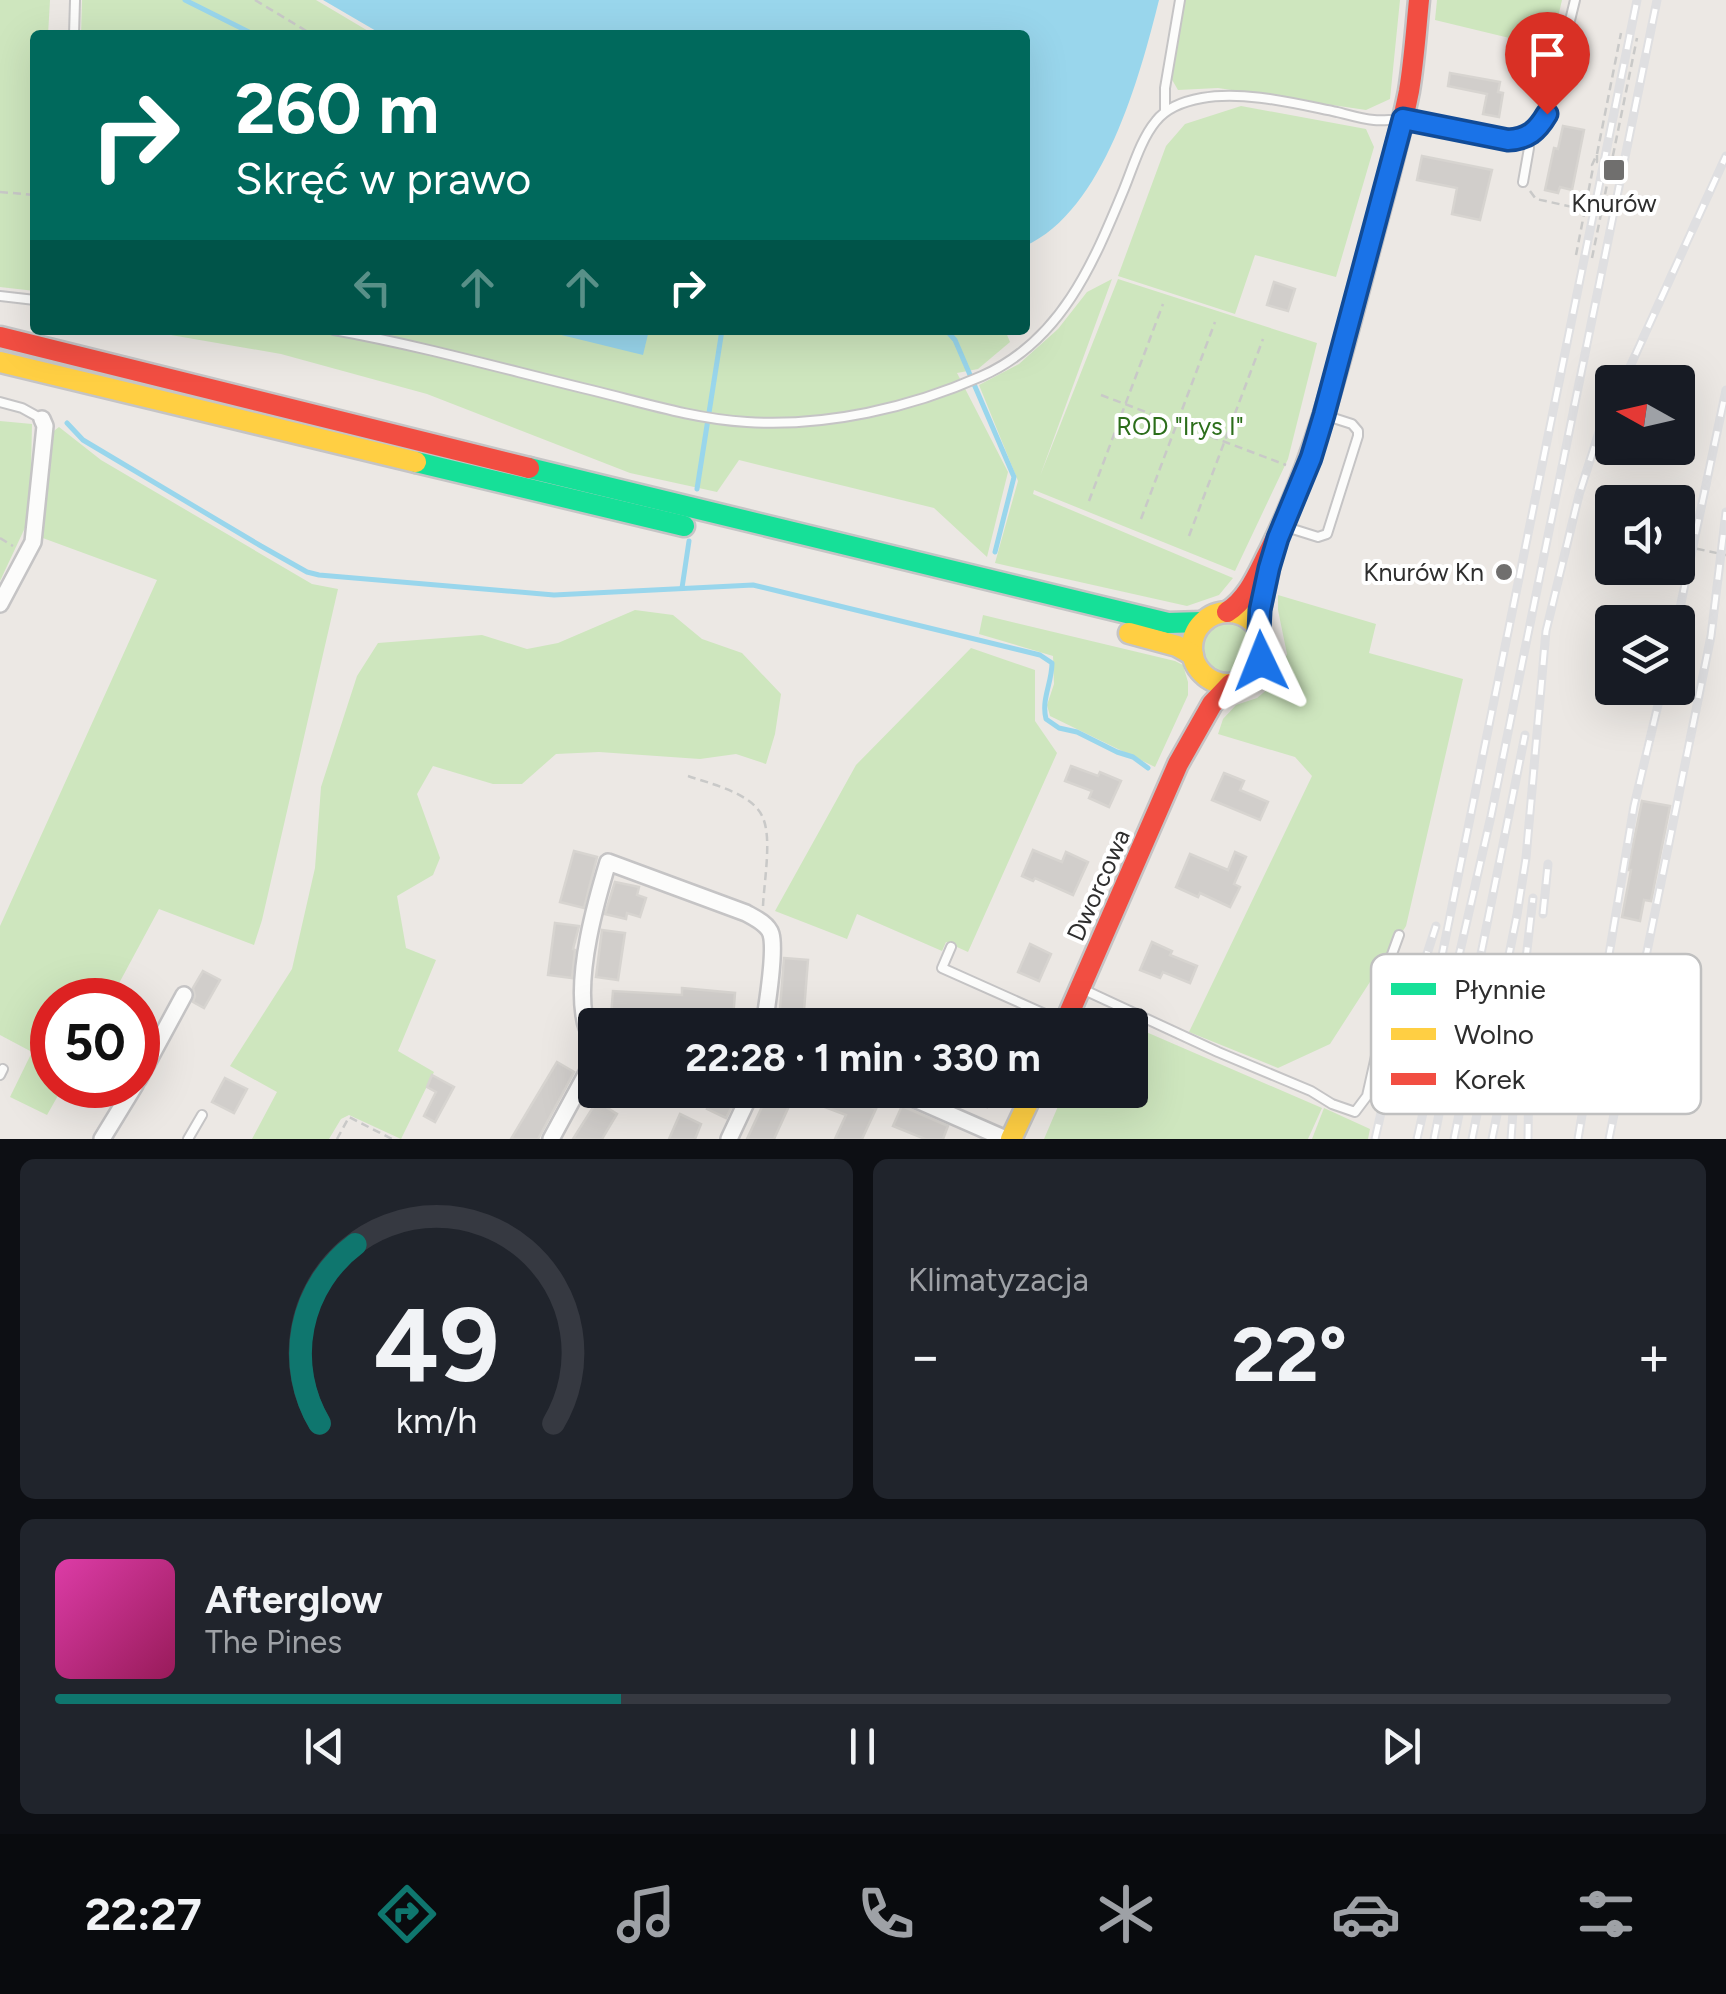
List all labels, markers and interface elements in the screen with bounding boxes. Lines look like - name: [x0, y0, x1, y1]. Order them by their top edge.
- pin: [1505, 12, 1590, 115]
- icon: arrive: [1520, 27, 1575, 82]
- text: 260 m: [235, 66, 439, 151]
- icon: right: [70, 70, 200, 200]
- text: Skręć w prawo: [235, 151, 531, 205]
- marker: Knurów: [1601, 157, 1627, 183]
- place label: Knurów: [1571, 188, 1657, 218]
- icon: left: [345, 260, 400, 315]
- icon: ahead: [450, 260, 505, 315]
- icon: ahead: [555, 260, 610, 315]
- icon: right: [660, 260, 715, 315]
- north arrow: [1595, 365, 1695, 465]
- map controls: [1595, 365, 1695, 705]
- park label: ROD "Irys I": [1116, 411, 1244, 441]
- button: sound: [1595, 485, 1695, 585]
- place label: Knurów Kn: [1363, 557, 1484, 587]
- marker: Knurów Kn: [1493, 561, 1515, 583]
- button: layers: [1595, 605, 1695, 705]
- position arrow: [1209, 609, 1313, 713]
- street label: Dworcowa: [1060, 824, 1136, 946]
- legend: [1371, 954, 1701, 1114]
- text: Płynnie: [1454, 972, 1546, 1006]
- speed limit sign: 50: [30, 978, 160, 1108]
- text: Wolno: [1454, 1017, 1534, 1051]
- text: 22:28 · 1 min · 330 m: [685, 1035, 1041, 1081]
- text: Korek: [1454, 1062, 1526, 1096]
- text: Klimatyzacja: [908, 1261, 1089, 1299]
- text: 49: [373, 1282, 500, 1407]
- text: 22°: [1232, 1310, 1347, 1400]
- text: −: [908, 1323, 942, 1389]
- text: +: [1637, 1323, 1671, 1389]
- text: km/h: [396, 1399, 477, 1442]
- text: Afterglow: [205, 1577, 383, 1623]
- text: The Pines: [205, 1623, 342, 1661]
- icon: previous: [297, 1719, 352, 1774]
- icon: pause: [835, 1719, 890, 1774]
- icon: next: [1374, 1719, 1429, 1774]
- icon: directions: [372, 1879, 442, 1949]
- icon: music: [611, 1879, 681, 1949]
- icon: phone: [851, 1879, 921, 1949]
- icon: climate: [1091, 1879, 1161, 1949]
- icon: car: [1331, 1879, 1401, 1949]
- icon: filters: [1571, 1879, 1641, 1949]
- text: 22:27: [85, 1887, 202, 1941]

